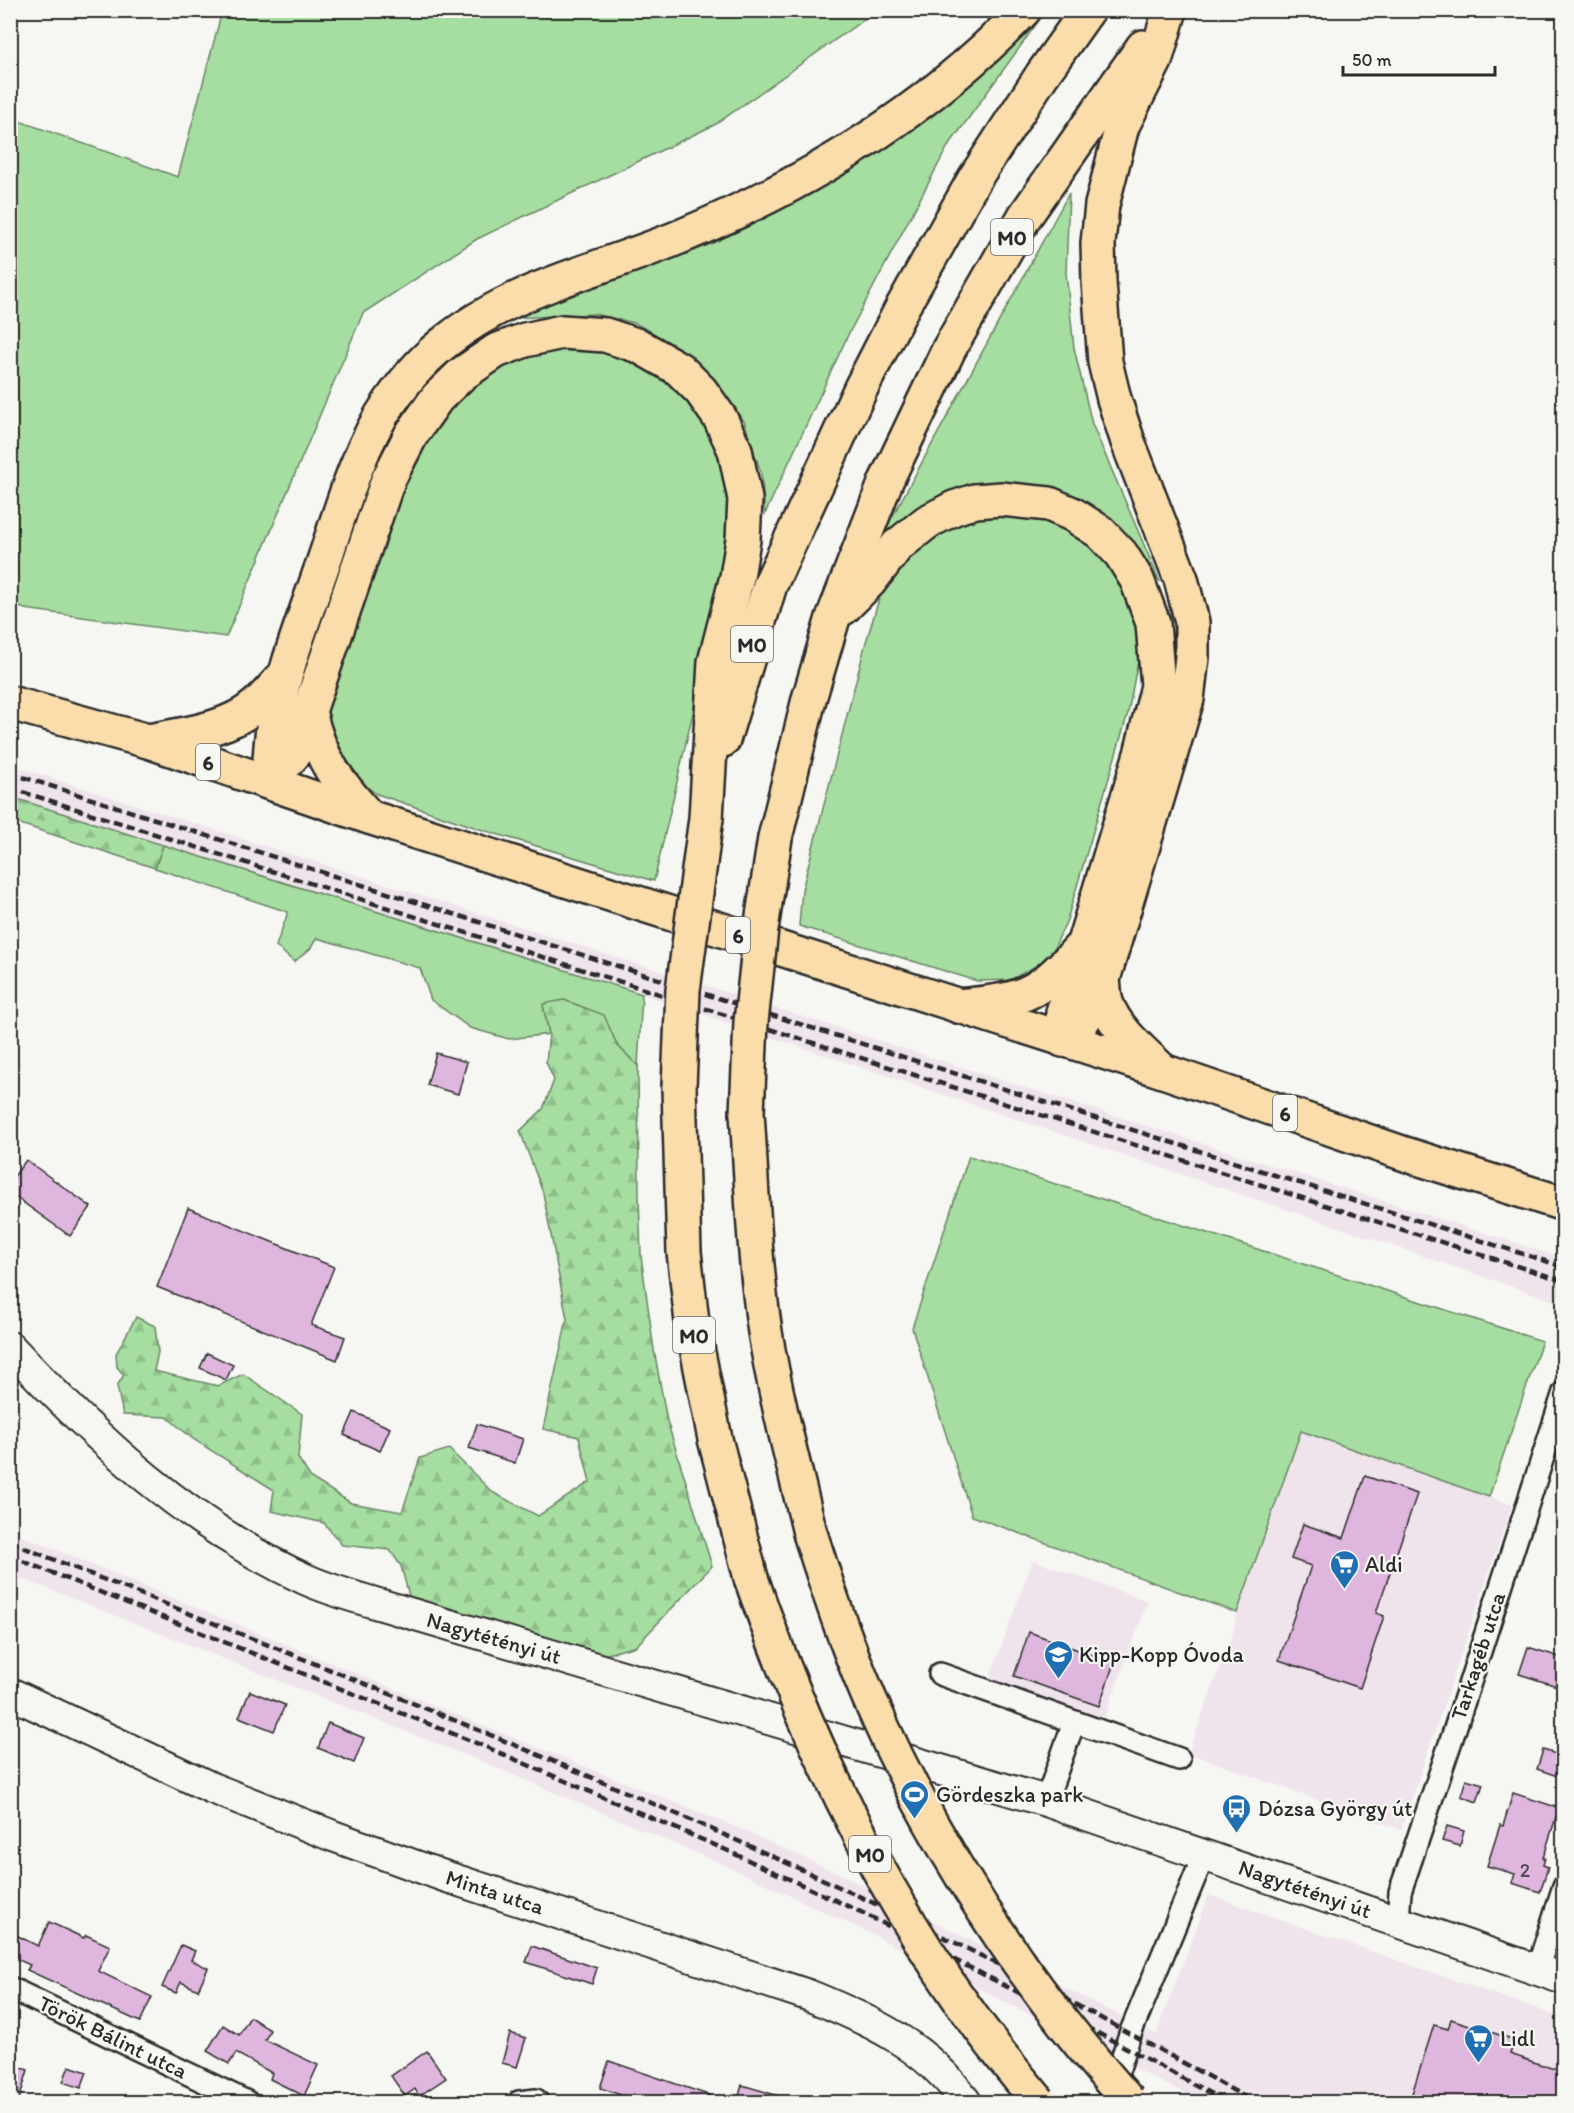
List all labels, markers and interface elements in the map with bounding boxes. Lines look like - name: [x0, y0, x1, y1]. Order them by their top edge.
- scale bar: [1343, 39, 1494, 77]
- text: 50 m: [1352, 49, 1392, 71]
- road number: M0: [991, 219, 1033, 255]
- road number: M0: [731, 626, 773, 662]
- road number: 6: [196, 744, 220, 780]
- road number: 6: [726, 917, 750, 953]
- road number: 6: [1273, 1095, 1297, 1131]
- road number: M0: [673, 1317, 715, 1353]
- supermarket icon: Aldi: [1328, 1548, 1360, 1590]
- place label: Aldi: [1365, 1551, 1403, 1578]
- street label: Tarkagéb utca: [1445, 1588, 1512, 1723]
- street label: Nagytétényi út: [424, 1606, 564, 1670]
- school or university icon: Kipp-Kopp Óvoda: [1042, 1638, 1074, 1680]
- place label: Kipp-Kopp Óvoda: [1079, 1641, 1244, 1668]
- sports icon: Gördeszka park: [899, 1778, 931, 1820]
- place label: Gördeszka park: [936, 1781, 1084, 1808]
- bus stop icon: Dózsa György út: [1221, 1792, 1253, 1834]
- place label: Dózsa György út: [1258, 1795, 1413, 1822]
- road number: M0: [849, 1836, 891, 1872]
- street label: Nagytétényi út: [1235, 1854, 1375, 1924]
- house number: 2: [1520, 1858, 1531, 1882]
- street label: Minta utca: [442, 1863, 548, 1921]
- street label: Török Bálint utca: [34, 1989, 192, 2085]
- supermarket icon: Lidl: [1463, 2022, 1495, 2064]
- place label: Lidl: [1500, 2025, 1535, 2052]

